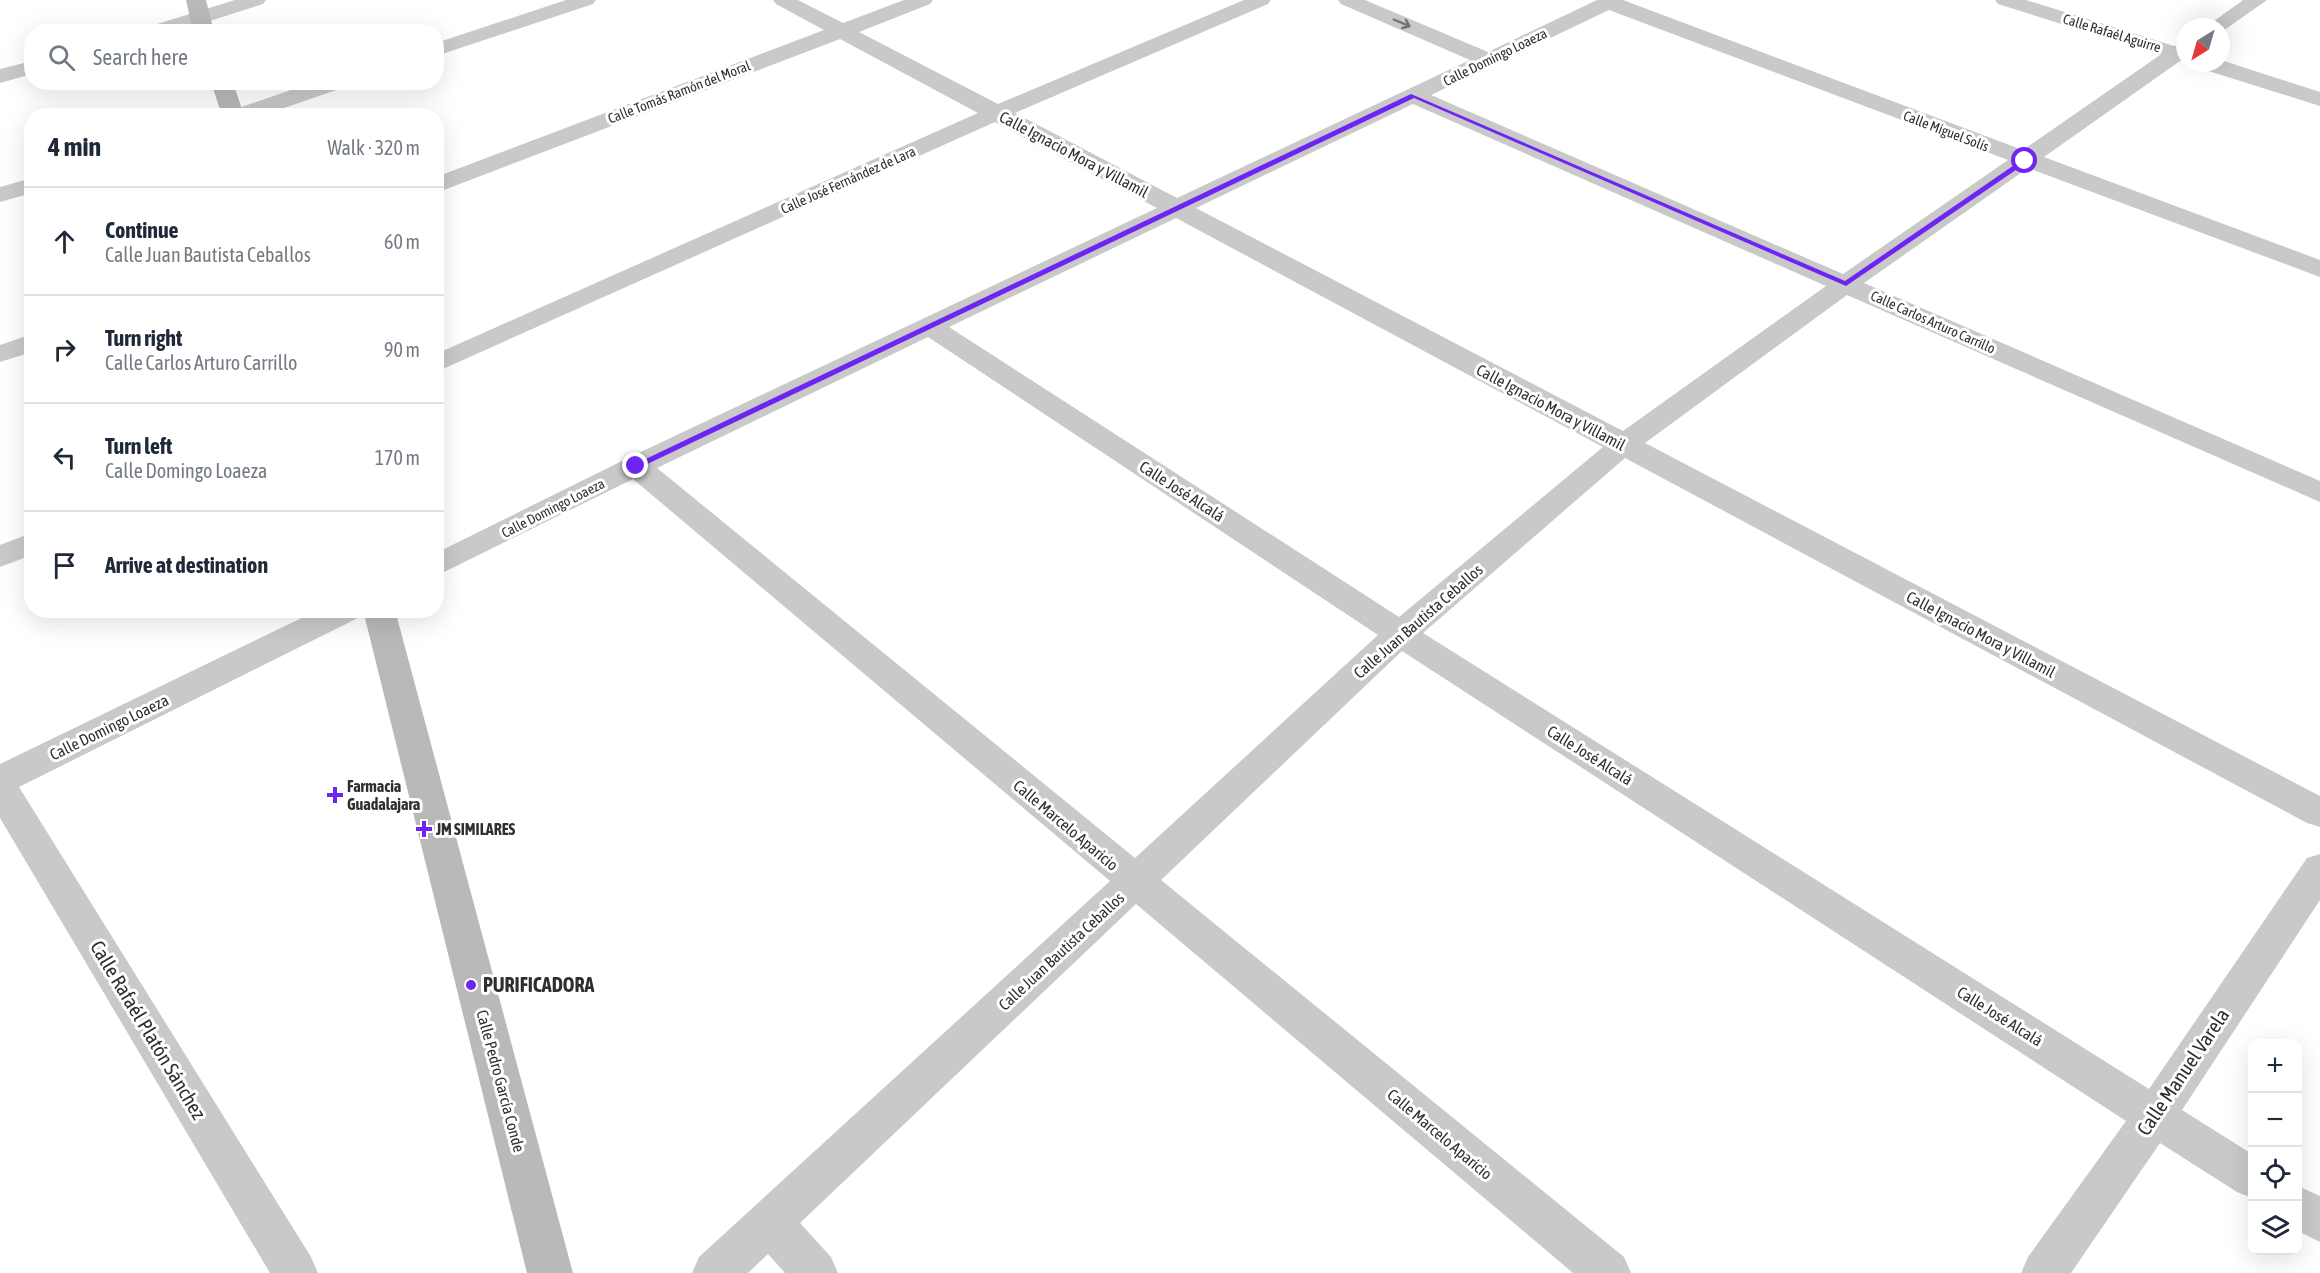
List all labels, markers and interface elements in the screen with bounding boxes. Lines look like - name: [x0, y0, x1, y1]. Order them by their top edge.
- street label: Calle Rafaél Aguirre: [2061, 10, 2163, 56]
- one-way arrow: [1392, 18, 1411, 29]
- north arrow: [2176, 18, 2230, 72]
- search box: [24, 24, 444, 90]
- street label: Calle Domingo Loaeza: [1440, 25, 1550, 89]
- icon: search: [45, 41, 78, 74]
- text: Search here: [93, 44, 188, 70]
- street label: Calle Tomás Ramón del Moral: [606, 57, 753, 127]
- street label: Calle Ignacio Mora y Villamil: [996, 107, 1152, 202]
- street label: Calle Miguel Solís: [1901, 107, 1991, 155]
- text: 4 min: [48, 132, 101, 162]
- text: Walk · 320 m: [328, 136, 420, 159]
- street label: Calle José Fernández de Lara: [778, 143, 918, 217]
- route start: [2011, 147, 2037, 173]
- text: Continue: [105, 217, 179, 243]
- icon: ahead: [48, 225, 81, 258]
- text: 60 m: [384, 230, 420, 253]
- text: Calle Juan Bautista Ceballos: [105, 243, 311, 266]
- street label: Calle Carlos Arturo Carrillo: [1868, 287, 1998, 357]
- text: Turn right: [105, 325, 182, 351]
- icon: right: [48, 333, 81, 366]
- text: 90 m: [384, 338, 420, 361]
- text: Calle Carlos Arturo Carrillo: [105, 351, 297, 374]
- street label: Calle Ignacio Mora y Villamil: [1473, 360, 1629, 455]
- text: Turn left: [105, 433, 172, 459]
- icon: left: [48, 441, 81, 474]
- text: 170 m: [375, 446, 420, 469]
- route end: [622, 452, 648, 478]
- street label: Calle José Alcalá: [1136, 457, 1228, 525]
- text: Calle Domingo Loaeza: [105, 459, 267, 482]
- street label: Calle Domingo Loaeza: [499, 475, 607, 541]
- icon: arrive: [48, 549, 81, 582]
- text: Arrive at destination: [105, 552, 268, 578]
- street label: Calle Juan Bautista Ceballos: [1350, 560, 1486, 682]
- street label: Calle Ignacio Mora y Villamil: [1903, 587, 2059, 682]
- street label: Calle Domingo Loaeza: [47, 690, 172, 764]
- street label: Calle José Alcalá: [1544, 722, 1636, 788]
- street label: Calle Marcelo Aparicio: [1010, 776, 1122, 875]
- place label: Farmacia Guadalajara: [347, 777, 420, 813]
- marker: Farmacia Guadalajara: [328, 788, 342, 802]
- place label: JM SIMILARES: [435, 820, 515, 838]
- marker: JM SIMILARES: [417, 822, 431, 836]
- street label: Calle Juan Bautista Ceballos: [995, 888, 1128, 1014]
- street label: Calle Rafaél Platón Sánchez: [86, 936, 211, 1123]
- place label: PURIFICADORA: [483, 973, 595, 996]
- marker: PURIFICADORA: [464, 978, 478, 992]
- street label: Calle José Alcalá: [1954, 983, 2046, 1049]
- street label: Calle Manuel Varela: [2132, 1004, 2233, 1139]
- street label: Calle Pedro García Conde: [473, 1008, 529, 1154]
- map controls: [2248, 1039, 2302, 1255]
- button: +: [2248, 1039, 2302, 1093]
- street label: Calle Marcelo Aparicio: [1384, 1085, 1496, 1184]
- button: −: [2248, 1093, 2302, 1147]
- button: locate: [2248, 1147, 2302, 1201]
- button: layers: [2248, 1201, 2302, 1255]

